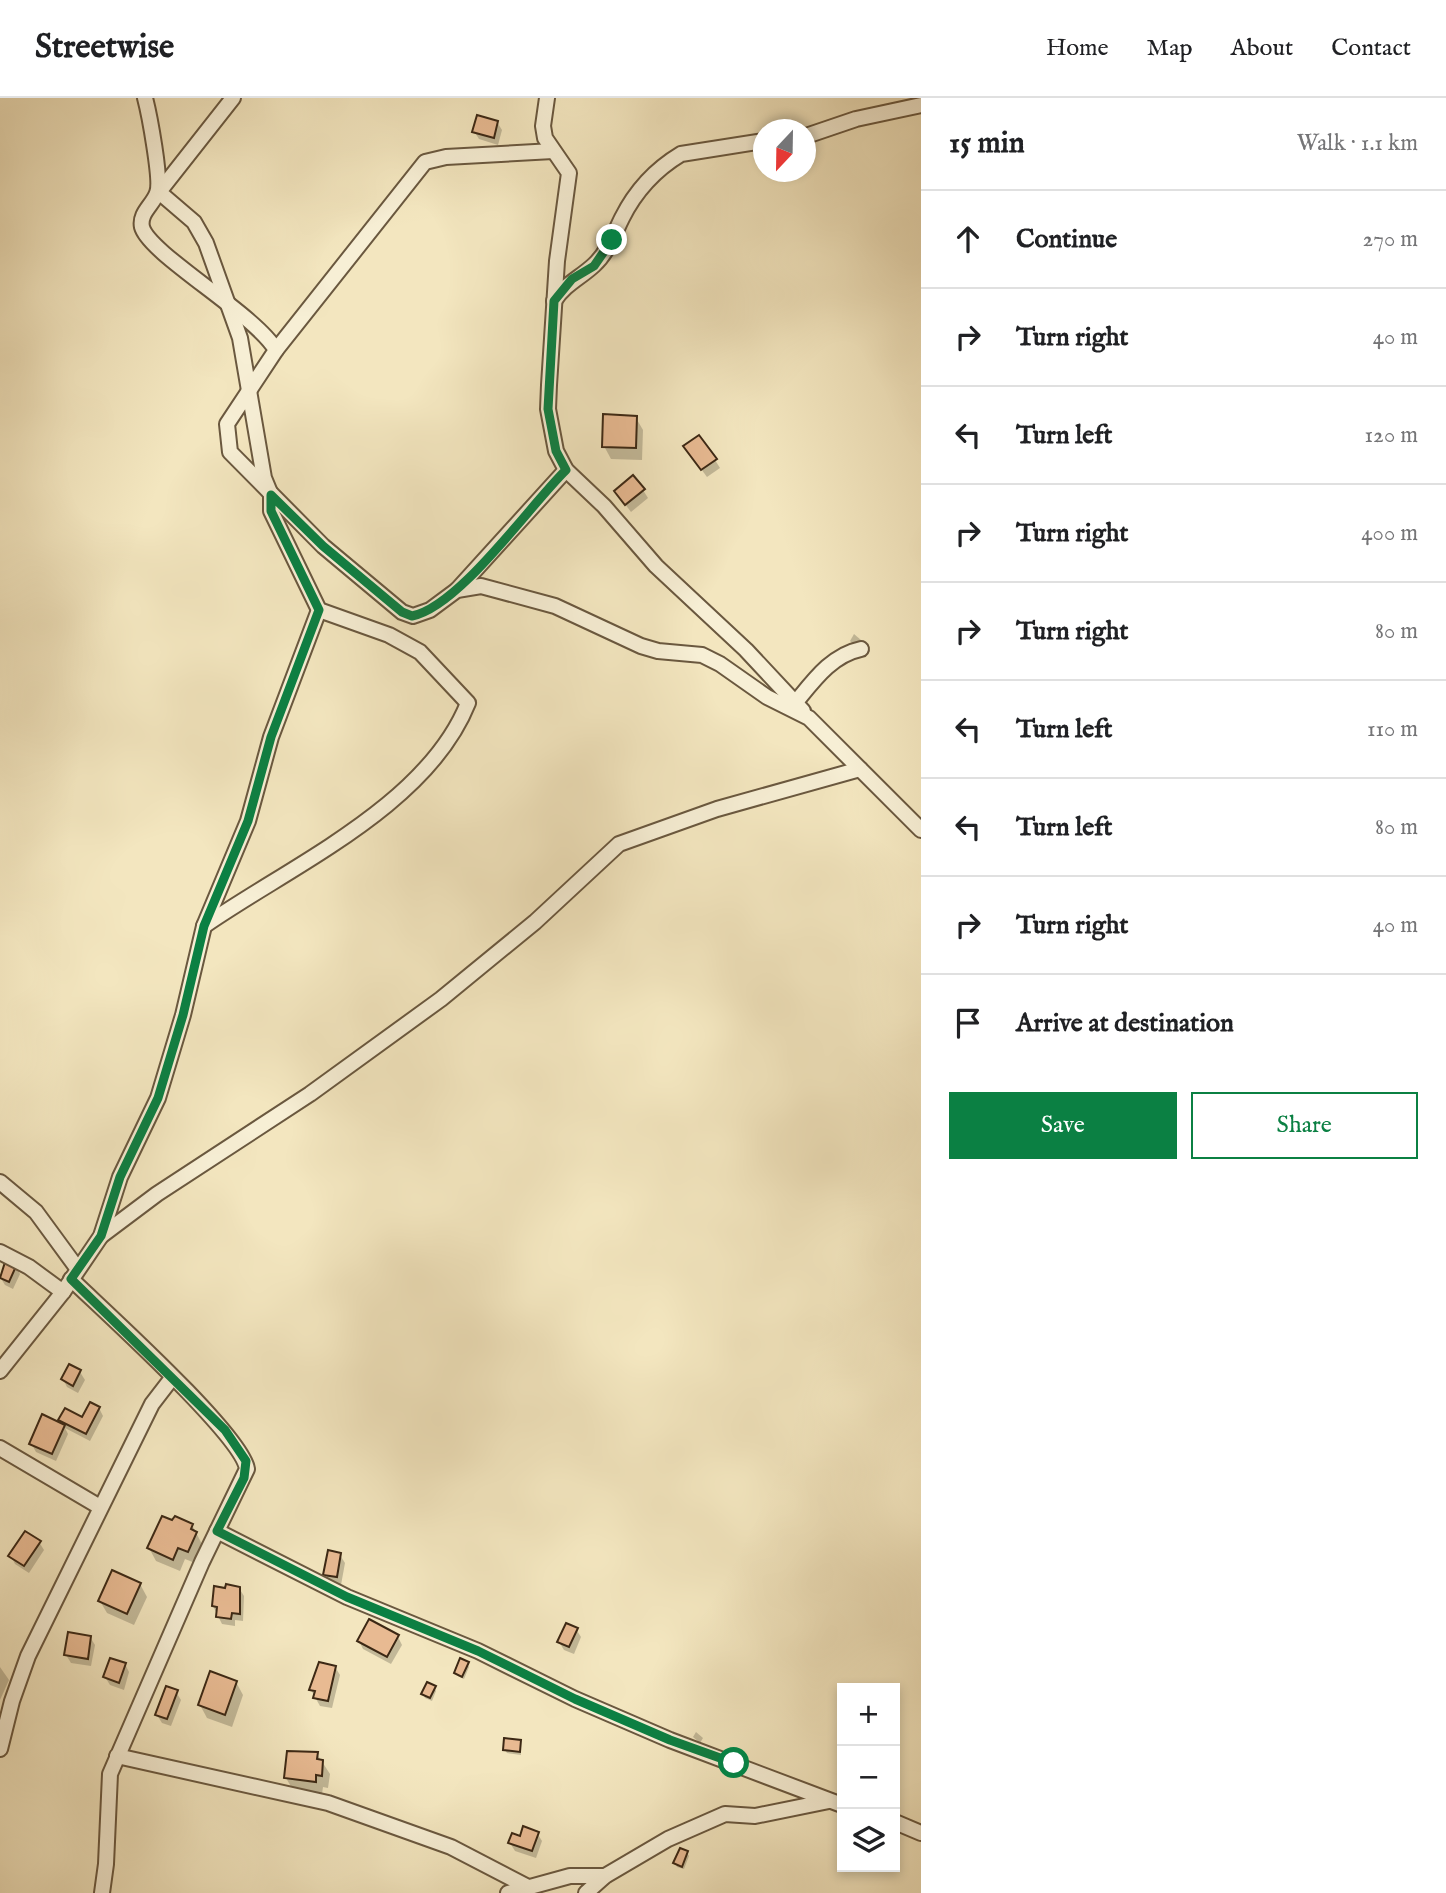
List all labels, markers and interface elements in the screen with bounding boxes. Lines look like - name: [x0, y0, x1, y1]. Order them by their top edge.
- text: Streetwise: [35, 27, 174, 69]
- text: Home: [1046, 33, 1109, 64]
- text: Map: [1147, 33, 1193, 64]
- text: About: [1231, 33, 1293, 64]
- text: Contact: [1331, 33, 1411, 64]
- north arrow: [753, 119, 816, 182]
- text: 15 min: [949, 125, 1025, 163]
- text: Walk · 1.1 km: [1297, 129, 1418, 158]
- icon: ahead: [949, 220, 987, 258]
- text: Continue: [1016, 223, 1117, 256]
- route end: [596, 224, 627, 255]
- text: 270 m: [1363, 225, 1418, 254]
- icon: right: [949, 318, 987, 356]
- text: Turn right: [1016, 321, 1129, 354]
- text: 40 m: [1373, 323, 1418, 352]
- icon: left: [949, 416, 987, 454]
- text: Turn left: [1016, 419, 1113, 452]
- text: 120 m: [1365, 421, 1418, 450]
- icon: right: [949, 514, 987, 552]
- text: Turn right: [1016, 517, 1129, 550]
- text: 400 m: [1361, 519, 1418, 548]
- icon: right: [949, 612, 987, 650]
- text: Turn right: [1016, 615, 1129, 648]
- text: 80 m: [1375, 617, 1418, 646]
- icon: left: [949, 710, 987, 748]
- text: Turn left: [1016, 713, 1113, 746]
- text: 110 m: [1367, 715, 1418, 744]
- icon: left: [949, 808, 987, 846]
- text: Turn left: [1016, 811, 1113, 844]
- text: 80 m: [1375, 813, 1418, 842]
- icon: right: [949, 906, 987, 944]
- text: Turn right: [1016, 909, 1129, 942]
- text: 40 m: [1373, 911, 1418, 940]
- icon: arrive: [949, 1004, 987, 1042]
- text: Arrive at destination: [1016, 1007, 1234, 1040]
- button: Save: [949, 1092, 1177, 1159]
- button: Share: [1191, 1092, 1418, 1159]
- map controls: [837, 1683, 900, 1872]
- button: +: [837, 1683, 900, 1746]
- button: −: [837, 1746, 900, 1809]
- route start: [718, 1747, 749, 1778]
- button: layers: [837, 1809, 900, 1872]

